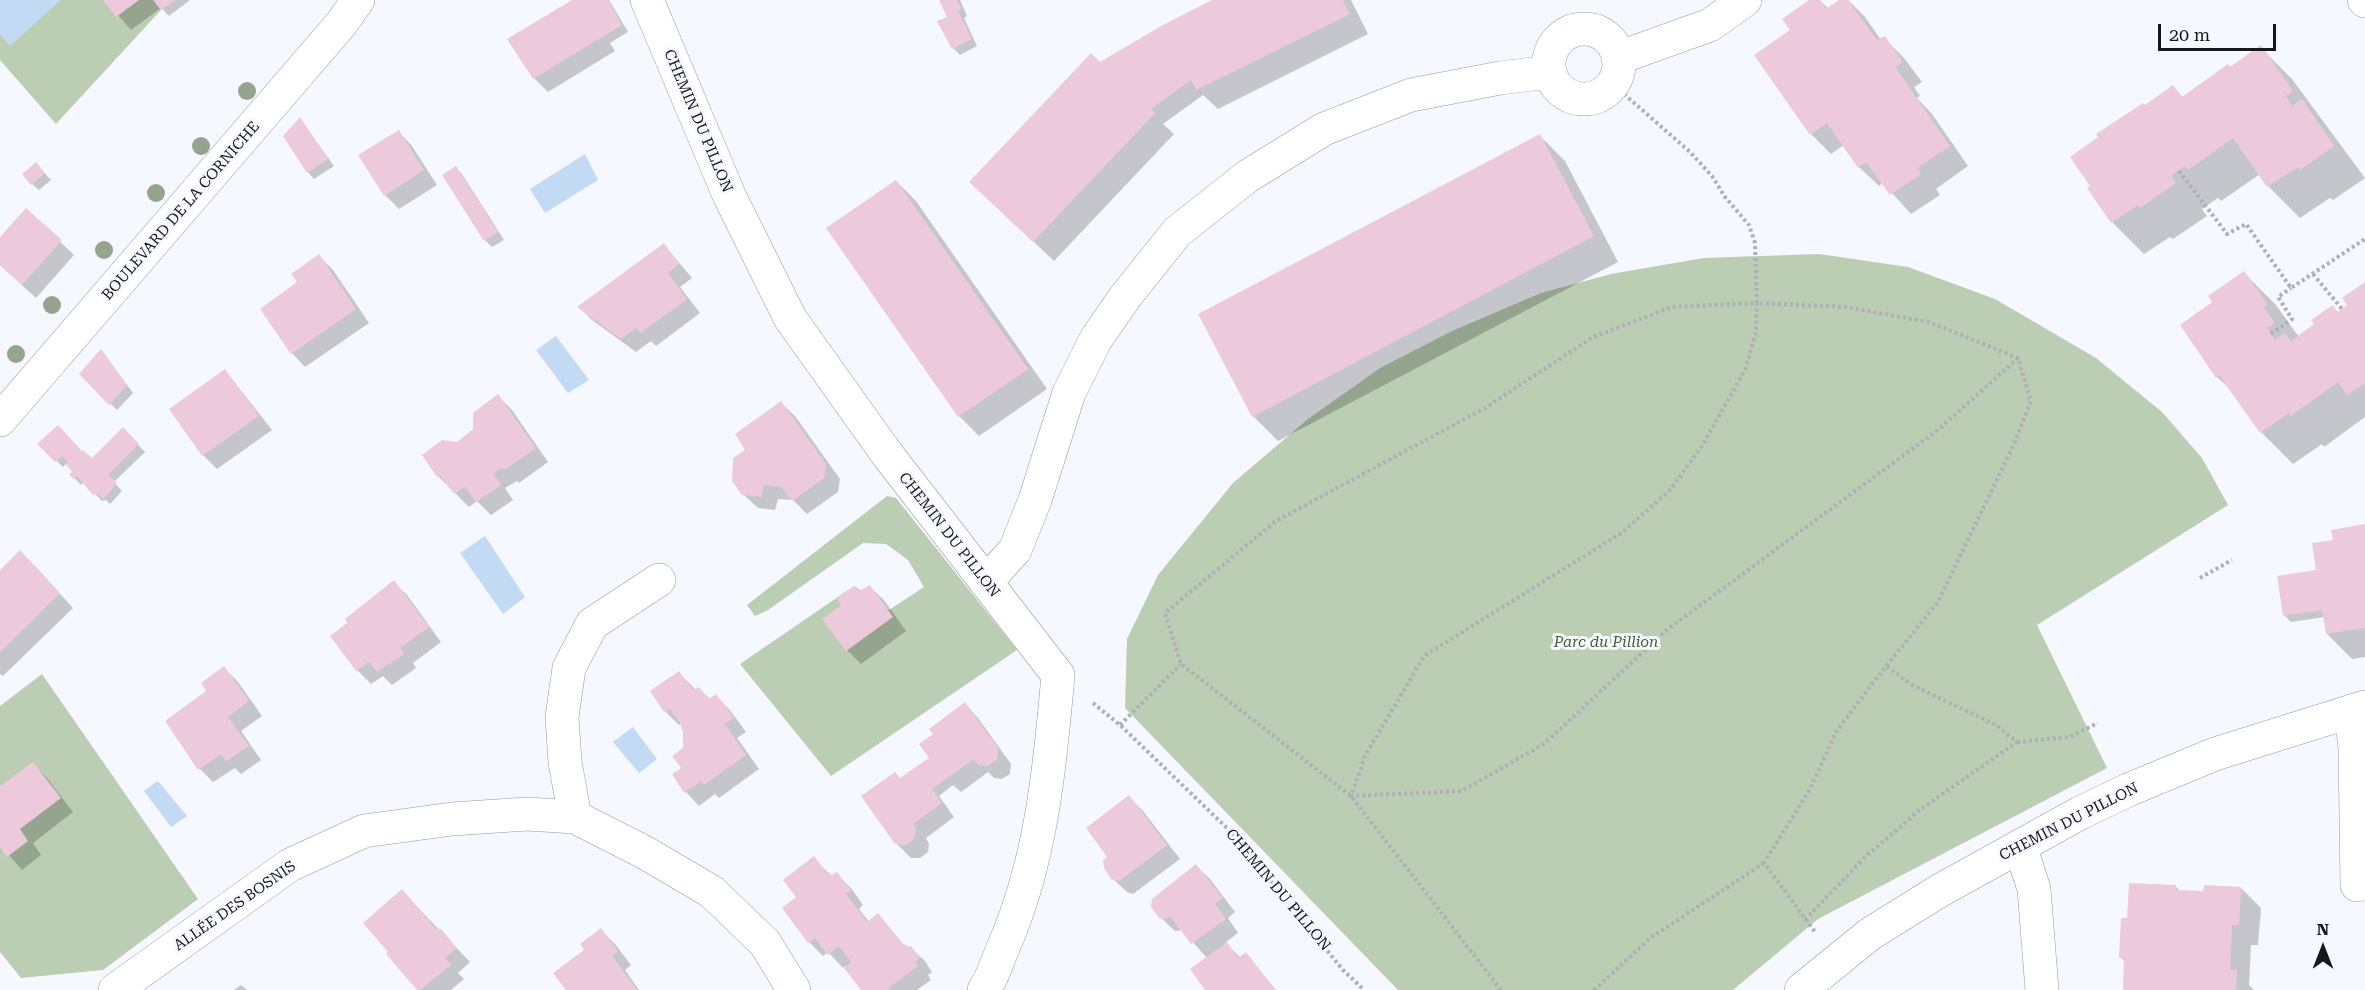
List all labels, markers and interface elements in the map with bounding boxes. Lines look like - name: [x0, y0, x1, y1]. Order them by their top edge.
- scale bar: [2161, 12, 2280, 50]
- text: 20 m: [2169, 24, 2210, 45]
- street label: CHEMIN DU PILLON: [660, 47, 736, 195]
- street label: BOULEVARD DE LA CORNICHE: [98, 118, 264, 304]
- street label: CHEMIN DU PILLON: [895, 469, 1003, 601]
- park label: Parc du Pillion: [1554, 634, 1658, 652]
- street label: CHEMIN DU PILLON: [1996, 779, 2142, 865]
- street label: CHEMIN DU PILLON: [1222, 825, 1334, 955]
- street label: ALLÉE DES BOSNIS: [171, 857, 299, 955]
- north arrow: [2293, 918, 2353, 978]
- text: N: [2317, 920, 2329, 939]

